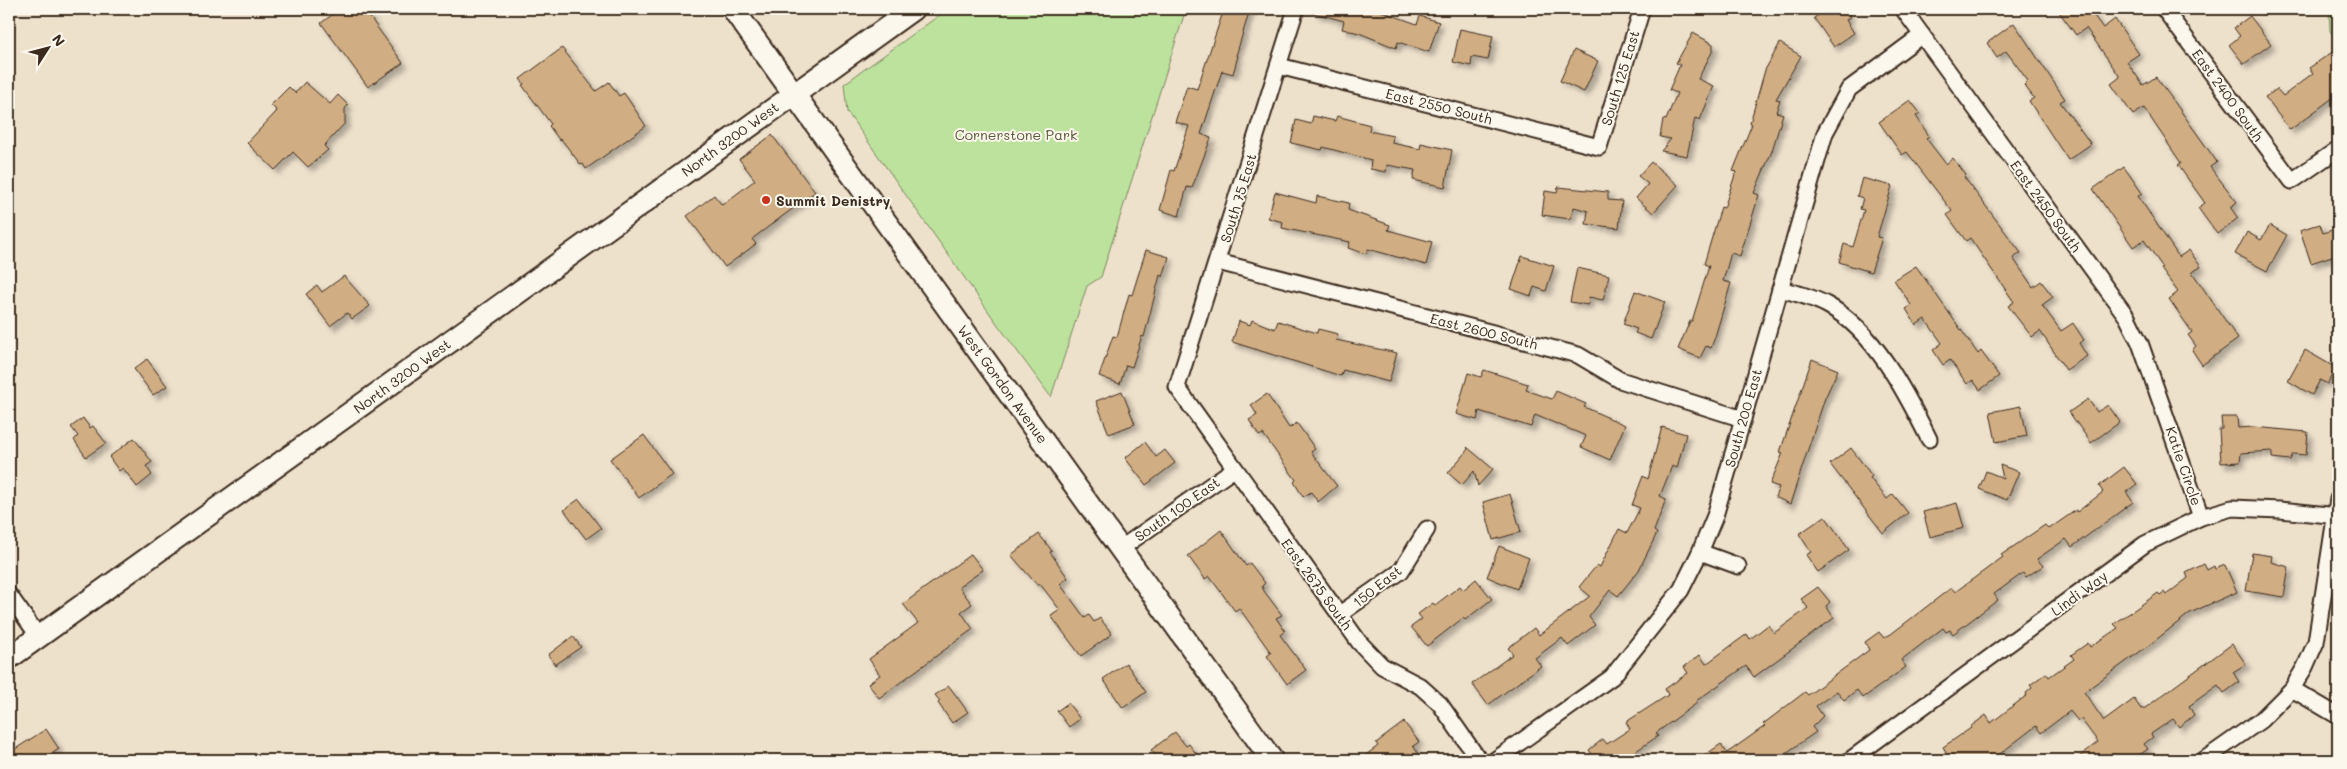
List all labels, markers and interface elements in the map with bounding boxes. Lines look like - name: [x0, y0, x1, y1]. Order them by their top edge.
- north arrow: [22, 22, 72, 72]
- street label: South 125 East: [1596, 28, 1644, 128]
- text: N: [48, 30, 70, 50]
- street label: East 2400 South: [2188, 45, 2268, 145]
- street label: East 2550 South: [1384, 84, 1494, 128]
- street label: North 3200 West: [678, 97, 782, 181]
- park label: Cornerstone Park: [955, 125, 1077, 144]
- street label: South 75 East: [1215, 151, 1261, 245]
- street label: East 2450 South: [2006, 156, 2086, 256]
- place label: Summit Denistry: [776, 191, 891, 210]
- marker: Summit Denistry: [760, 194, 772, 206]
- street label: East 2600 South: [1428, 308, 1540, 354]
- street label: West Gordon Avenue: [954, 321, 1052, 447]
- street label: North 3200 West: [350, 334, 454, 418]
- street label: South 200 East: [1720, 367, 1766, 469]
- street label: Katie Circle: [2162, 424, 2206, 508]
- street label: South 100 East: [1131, 473, 1223, 545]
- street label: East 2675 South: [1277, 534, 1357, 634]
- street label: 150 East: [1349, 561, 1405, 611]
- street label: Lindi Way: [2047, 566, 2111, 620]

